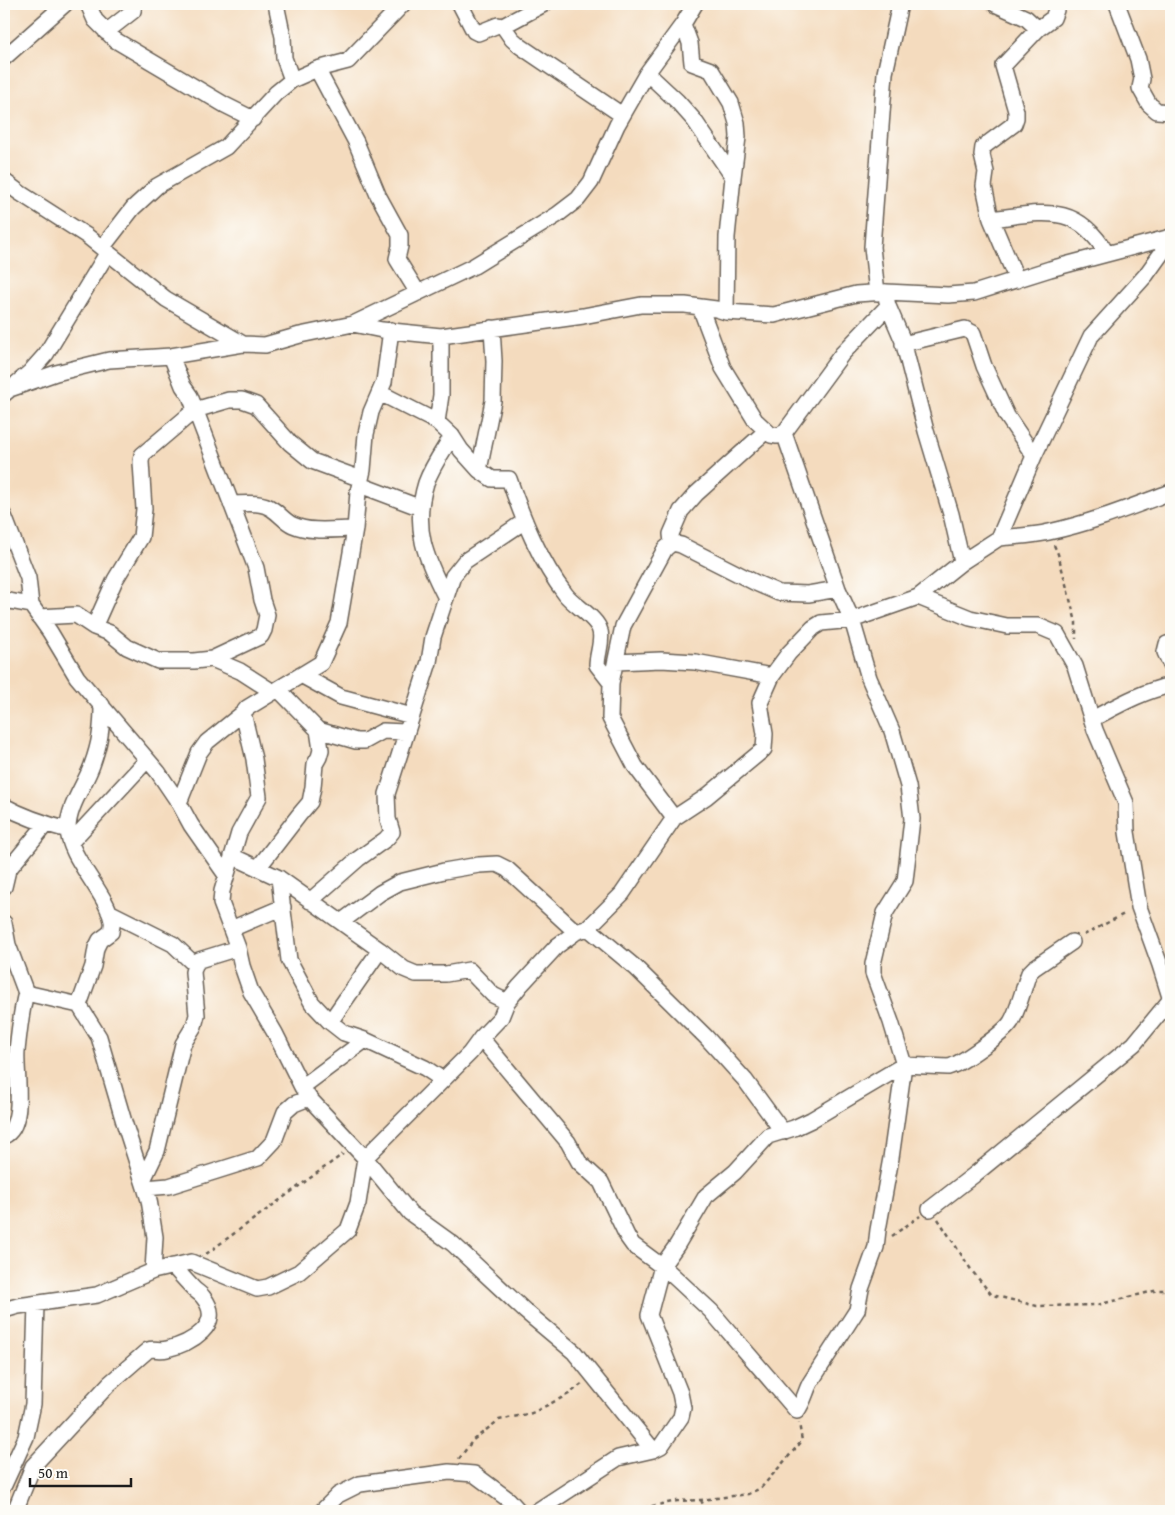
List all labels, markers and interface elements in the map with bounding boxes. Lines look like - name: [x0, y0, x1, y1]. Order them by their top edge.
- scale bar: [30, 1455, 131, 1487]
- text: 50 m: [38, 1462, 69, 1483]

